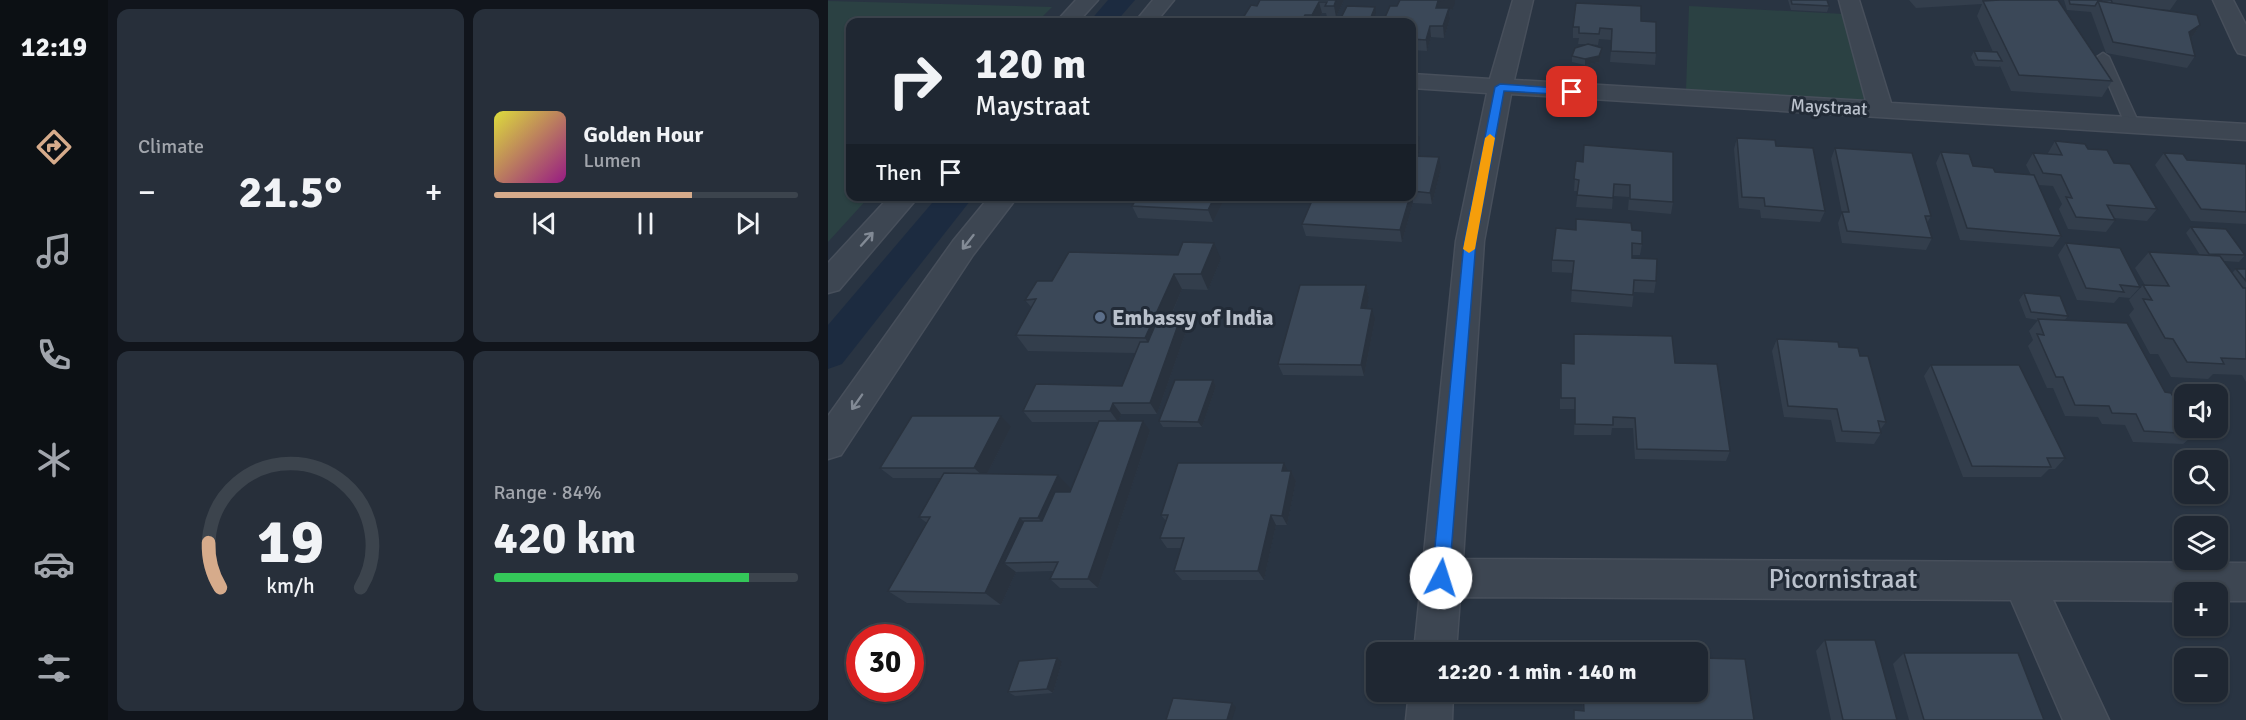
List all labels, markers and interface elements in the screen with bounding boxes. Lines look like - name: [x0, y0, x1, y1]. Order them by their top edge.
- text: 12:19: [21, 31, 87, 64]
- text: 120 m: [975, 39, 1086, 90]
- icon: right: [876, 42, 954, 120]
- pin: [1546, 66, 1597, 117]
- icon: arrive: [1555, 75, 1588, 108]
- text: Maystraat: [975, 90, 1090, 123]
- street label: Maystraat: [1790, 94, 1868, 120]
- text: Golden Hour: [584, 121, 703, 148]
- icon: directions: [33, 126, 75, 168]
- text: Climate: [138, 134, 204, 159]
- text: Lumen: [584, 148, 641, 173]
- icon: arrive: [934, 156, 967, 189]
- text: Then: [876, 159, 922, 186]
- text: 21.5°: [238, 165, 342, 220]
- text: −: [138, 172, 156, 213]
- text: +: [425, 172, 442, 213]
- icon: previous: [528, 207, 561, 240]
- icon: pause: [629, 207, 662, 240]
- icon: next: [731, 207, 764, 240]
- icon: music: [33, 230, 75, 272]
- one-way arrow: [860, 232, 874, 247]
- one-way arrow: [961, 234, 974, 250]
- place label: Embassy of India: [1112, 304, 1274, 331]
- marker: Embassy of India: [1093, 310, 1107, 324]
- icon: phone: [33, 334, 75, 376]
- map controls: [2174, 384, 2228, 702]
- button: sound: [2174, 384, 2228, 438]
- one-way arrow: [851, 394, 863, 410]
- icon: climate: [33, 439, 75, 481]
- button: search: [2174, 450, 2228, 504]
- text: Range · 84%: [494, 480, 602, 505]
- text: 19: [257, 503, 324, 580]
- text: 420 km: [494, 511, 636, 566]
- button: layers: [2174, 516, 2228, 570]
- icon: car: [33, 543, 75, 585]
- position arrow: [1409, 546, 1473, 610]
- street label: Picornistraat: [1769, 563, 1917, 596]
- text: km/h: [266, 573, 315, 599]
- button: +: [2174, 582, 2228, 636]
- speed limit sign: 30: [846, 624, 924, 702]
- icon: filters: [33, 647, 75, 689]
- button: −: [2174, 648, 2228, 702]
- text: 12:20 · 1 min · 140 m: [1437, 658, 1637, 685]

